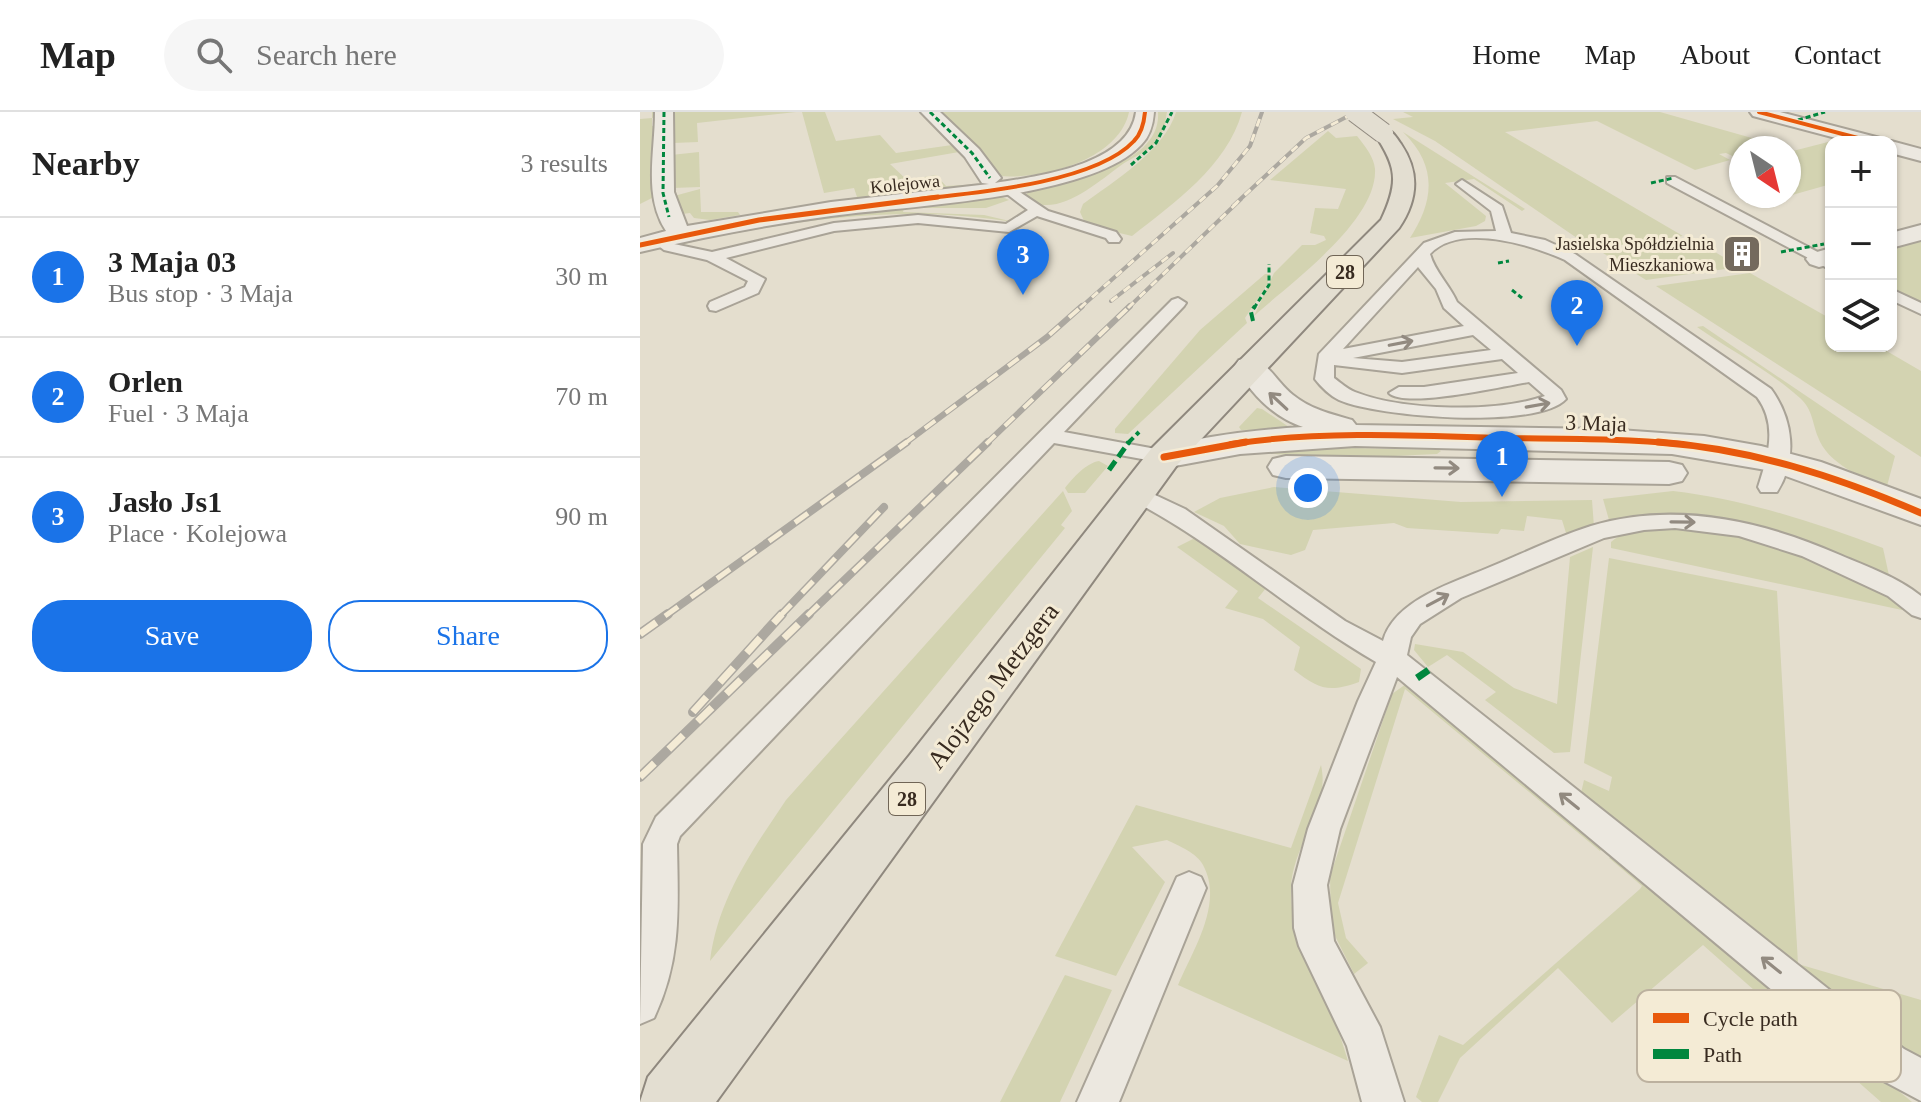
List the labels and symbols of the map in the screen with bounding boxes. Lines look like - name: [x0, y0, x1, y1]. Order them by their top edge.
- north arrow: [1729, 136, 1801, 208]
- street label: Kolejowa: [869, 170, 941, 198]
- pin: 3: [997, 229, 1049, 295]
- building icon: Jasielska Spółdzielnia Mieszkaniowa: [1721, 233, 1763, 275]
- place label: Jasielska Spółdzielnia Mieszkaniowa: [1556, 234, 1714, 275]
- road number: 28: [1327, 256, 1363, 288]
- pin: 2: [1551, 280, 1603, 346]
- one-way arrow: [1388, 335, 1414, 350]
- one-way arrow: [1268, 392, 1288, 410]
- one-way arrow: [1525, 396, 1550, 411]
- street label: 3 Maja: [1565, 409, 1628, 437]
- pin: 1: [1476, 431, 1528, 497]
- one-way arrow: [1433, 461, 1460, 476]
- your location: [1288, 468, 1328, 508]
- one-way arrow: [1669, 514, 1696, 529]
- one-way arrow: [1425, 592, 1449, 608]
- street label: Alojzego Metzgera: [921, 597, 1065, 775]
- road number: 28: [889, 783, 925, 815]
- one-way arrow: [1559, 792, 1580, 810]
- one-way arrow: [1761, 956, 1782, 974]
- legend: [1637, 990, 1901, 1082]
- text: Cycle path: [1703, 1006, 1798, 1031]
- text: Path: [1703, 1042, 1742, 1067]

